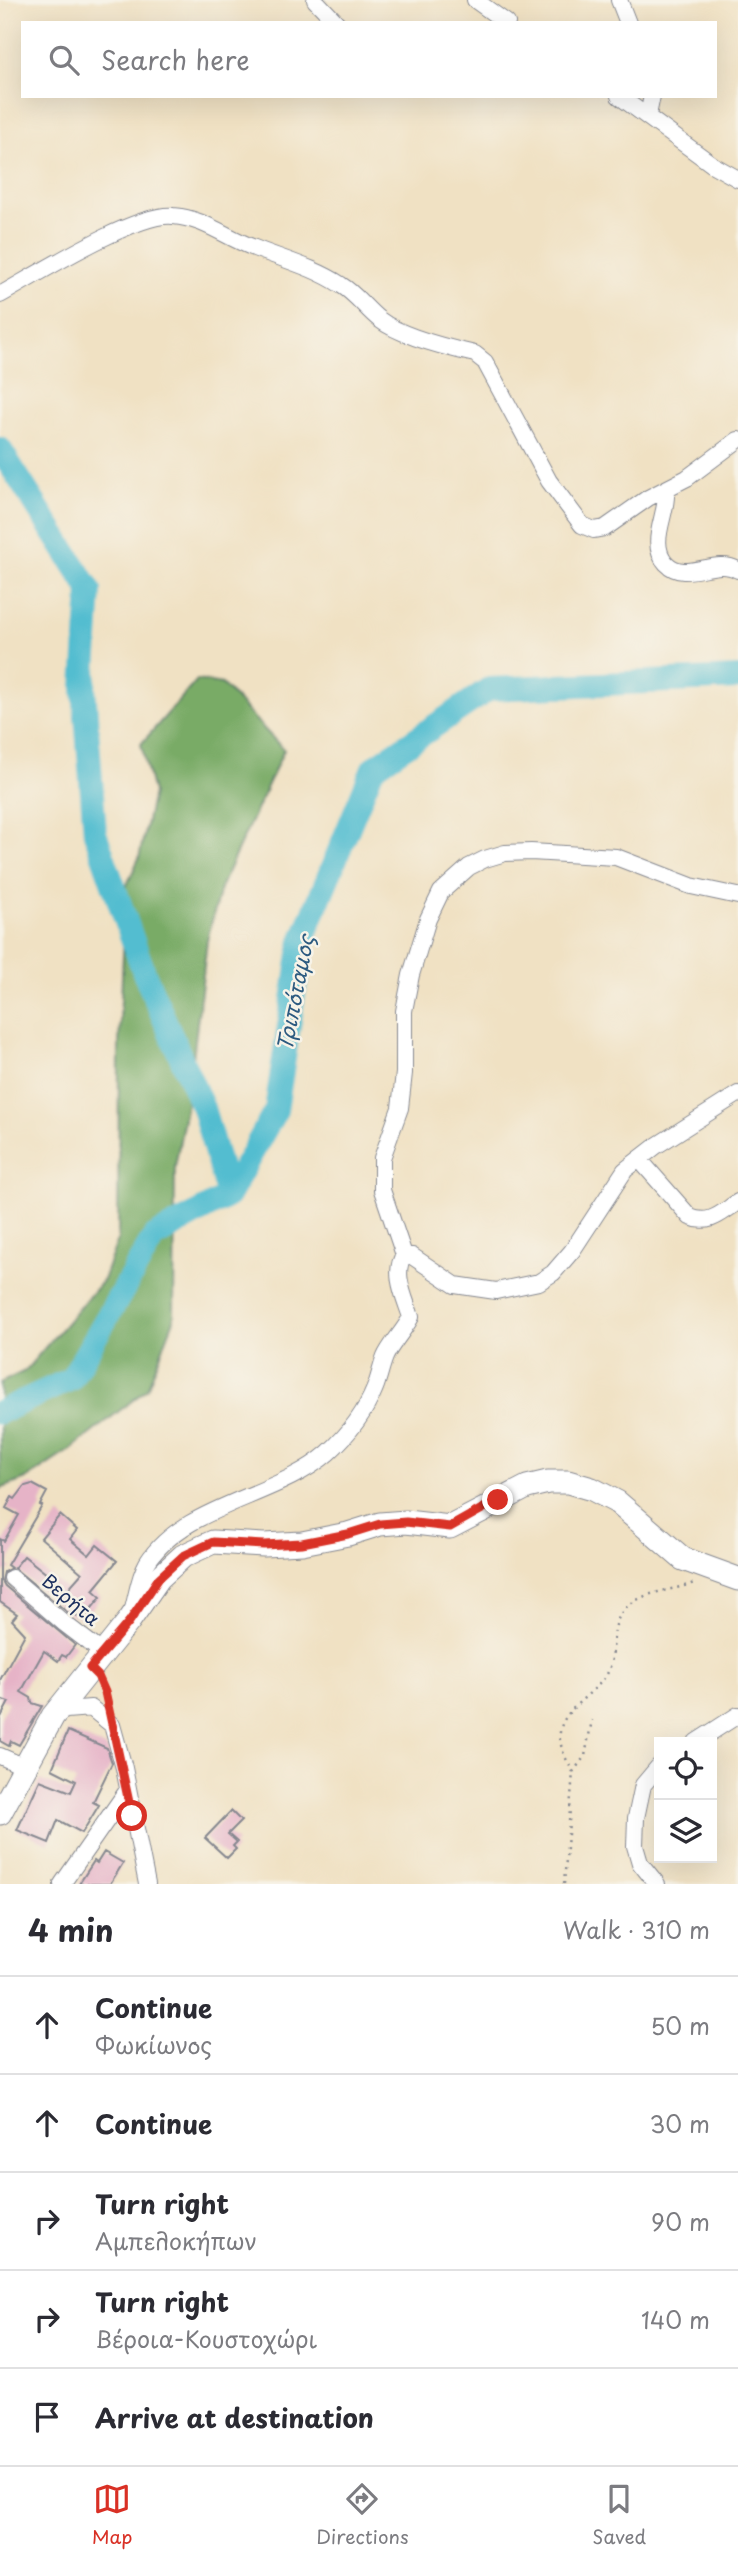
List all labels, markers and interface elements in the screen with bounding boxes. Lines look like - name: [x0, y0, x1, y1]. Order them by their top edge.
- search box: [21, 21, 717, 98]
- text: Search here: [101, 40, 250, 79]
- icon: search: [45, 41, 83, 79]
- water label: Τριπόταμος: [267, 930, 321, 1053]
- route end: [482, 1484, 513, 1515]
- street label: Βερήτα: [37, 1567, 107, 1632]
- map controls: [654, 1737, 717, 1863]
- button: locate: [654, 1737, 717, 1800]
- route start: [116, 1800, 147, 1831]
- button: layers: [654, 1800, 717, 1863]
- text: 4 min: [28, 1907, 114, 1952]
- text: Walk · 310 m: [563, 1912, 710, 1947]
- text: Continue: [95, 1988, 212, 2027]
- icon: ahead: [28, 2006, 66, 2044]
- text: 50 m: [650, 2008, 710, 2043]
- text: Φωκίωνος: [95, 2027, 212, 2062]
- icon: ahead: [28, 2104, 66, 2142]
- text: Continue: [95, 2104, 212, 2143]
- text: 30 m: [649, 2106, 710, 2141]
- text: Turn right: [95, 2184, 229, 2223]
- icon: right: [28, 2202, 66, 2240]
- text: 90 m: [651, 2204, 710, 2239]
- text: Αμπελοκήπων: [95, 2223, 257, 2258]
- text: Turn right: [95, 2282, 229, 2321]
- icon: right: [28, 2300, 66, 2338]
- text: 140 m: [641, 2302, 710, 2337]
- text: Βέροια-Κουστοχώρι: [95, 2321, 317, 2356]
- icon: arrive: [28, 2398, 66, 2436]
- text: Arrive at destination: [95, 2398, 374, 2437]
- tab: Map: [92, 2480, 132, 2550]
- tab: Directions: [316, 2480, 409, 2550]
- tab: Saved: [592, 2480, 646, 2550]

